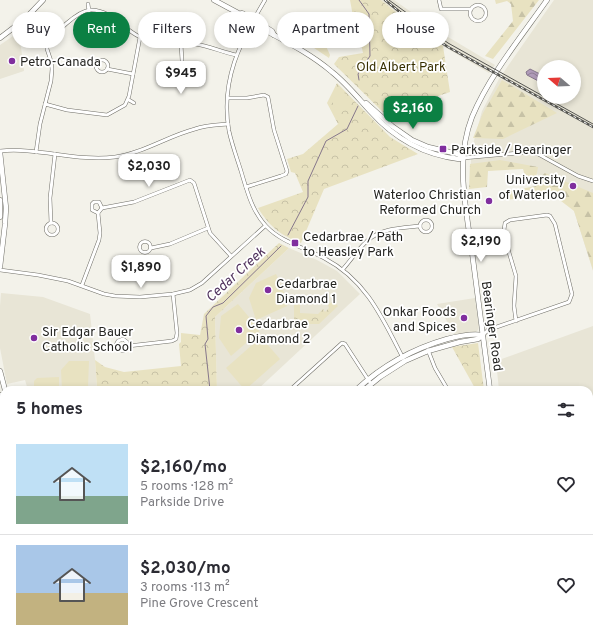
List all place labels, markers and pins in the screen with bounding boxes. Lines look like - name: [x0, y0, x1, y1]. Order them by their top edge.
- place label: Petro-Canada: [20, 55, 101, 71]
- marker: Petro-Canada: [7, 56, 17, 66]
- pin: $945: [157, 61, 205, 95]
- pin: $2,160: [380, 96, 446, 130]
- place label: Parkside / Bearinger: [451, 143, 572, 159]
- marker: Parkside / Bearinger: [438, 144, 448, 154]
- pin: $2,030: [116, 154, 182, 188]
- place label: University of Waterloo: [498, 173, 565, 204]
- marker: University of Waterloo: [568, 181, 578, 191]
- place label: Waterloo Christian Reformed Church: [373, 188, 481, 219]
- marker: Waterloo Christian Reformed Church: [484, 196, 494, 206]
- pin: $2,190: [448, 229, 514, 263]
- place label: Cedarbrae / Path to Heasley Park: [303, 230, 403, 261]
- marker: Cedarbrae / Path to Heasley Park: [290, 238, 300, 248]
- pin: $1,890: [108, 255, 174, 289]
- place label: Cedarbrae Diamond 1: [276, 277, 337, 308]
- marker: Cedarbrae Diamond 1: [263, 285, 273, 295]
- place label: Onkar Foods and Spices: [383, 305, 456, 336]
- marker: Onkar Foods and Spices: [459, 313, 469, 323]
- place label: Cedarbrae Diamond 2: [247, 317, 310, 348]
- place label: Sir Edgar Bauer Catholic School: [42, 325, 133, 356]
- marker: Cedarbrae Diamond 2: [234, 325, 244, 335]
- marker: Sir Edgar Bauer Catholic School: [29, 333, 39, 343]

